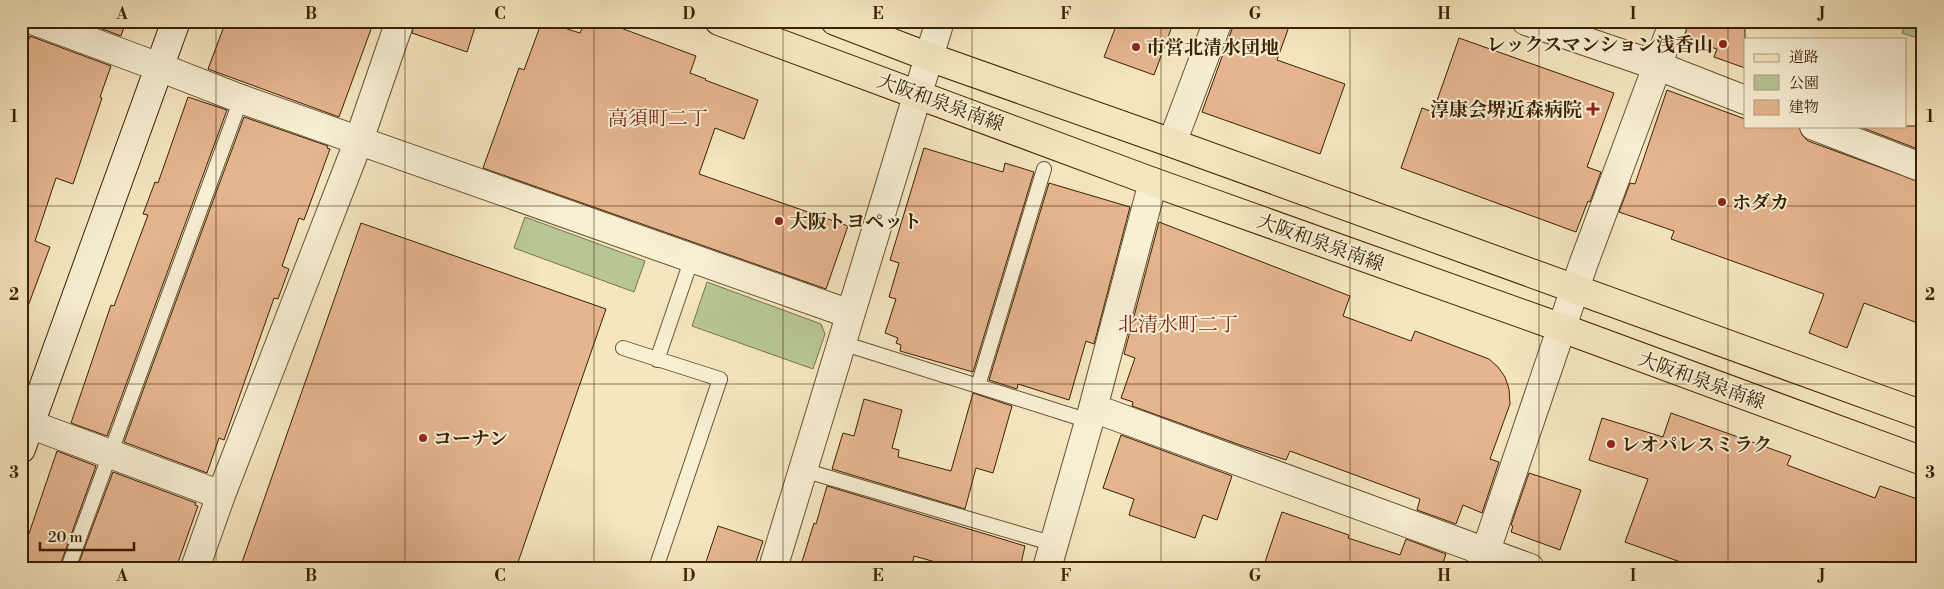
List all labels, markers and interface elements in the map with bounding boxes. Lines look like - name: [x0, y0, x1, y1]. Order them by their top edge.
- text: A: [115, 4, 128, 24]
- text: B: [305, 4, 317, 24]
- text: C: [494, 4, 506, 24]
- text: D: [683, 4, 696, 24]
- text: E: [872, 4, 884, 24]
- text: F: [1060, 4, 1072, 24]
- text: G: [1249, 4, 1262, 24]
- text: H: [1437, 4, 1451, 24]
- text: I: [1630, 4, 1636, 24]
- text: J: [1817, 4, 1825, 24]
- place label: レックスマンション浅香山: [1487, 33, 1713, 57]
- place label: 市営北清水団地: [1146, 36, 1279, 60]
- marker: レックスマンション浅香山: [1717, 38, 1729, 50]
- legend: [1744, 38, 1906, 128]
- marker: 市営北清水団地: [1130, 41, 1142, 53]
- text: 道路: [1789, 48, 1819, 67]
- street label: 大阪和泉泉南線: [874, 69, 1007, 137]
- text: 公園: [1789, 74, 1819, 93]
- place label: 淳康会堺近森病院: [1430, 98, 1582, 122]
- text: 建物: [1789, 98, 1819, 117]
- marker: 淳康会堺近森病院: [1586, 102, 1600, 116]
- text: 1: [10, 107, 18, 127]
- district label: 高須町二丁: [608, 107, 708, 132]
- text: 1: [1926, 107, 1934, 127]
- place label: ホダカ: [1732, 191, 1789, 215]
- marker: ホダカ: [1716, 196, 1728, 208]
- street label: 大阪和泉泉南線: [1254, 209, 1387, 277]
- place label: 大阪トヨペット: [789, 210, 922, 234]
- marker: 大阪トヨペット: [773, 215, 785, 227]
- text: 2: [9, 285, 19, 305]
- text: 2: [1925, 285, 1935, 305]
- district label: 北清水町二丁: [1118, 313, 1238, 338]
- street label: 大阪和泉泉南線: [1635, 347, 1768, 415]
- place label: コーナン: [433, 427, 508, 451]
- marker: コーナン: [417, 432, 429, 444]
- place label: レオパレスミラク: [1621, 433, 1772, 457]
- marker: レオパレスミラク: [1605, 438, 1617, 450]
- text: 3: [9, 463, 19, 483]
- text: 3: [1925, 463, 1935, 483]
- scale bar: [40, 519, 134, 551]
- text: 20 m: [48, 528, 83, 547]
- text: A: [115, 566, 128, 586]
- text: B: [305, 566, 317, 586]
- text: C: [494, 566, 506, 586]
- text: D: [683, 566, 696, 586]
- text: E: [872, 566, 884, 586]
- text: F: [1060, 566, 1072, 586]
- text: G: [1249, 566, 1262, 586]
- text: H: [1437, 566, 1451, 586]
- text: I: [1630, 566, 1636, 586]
- text: J: [1817, 566, 1825, 586]

